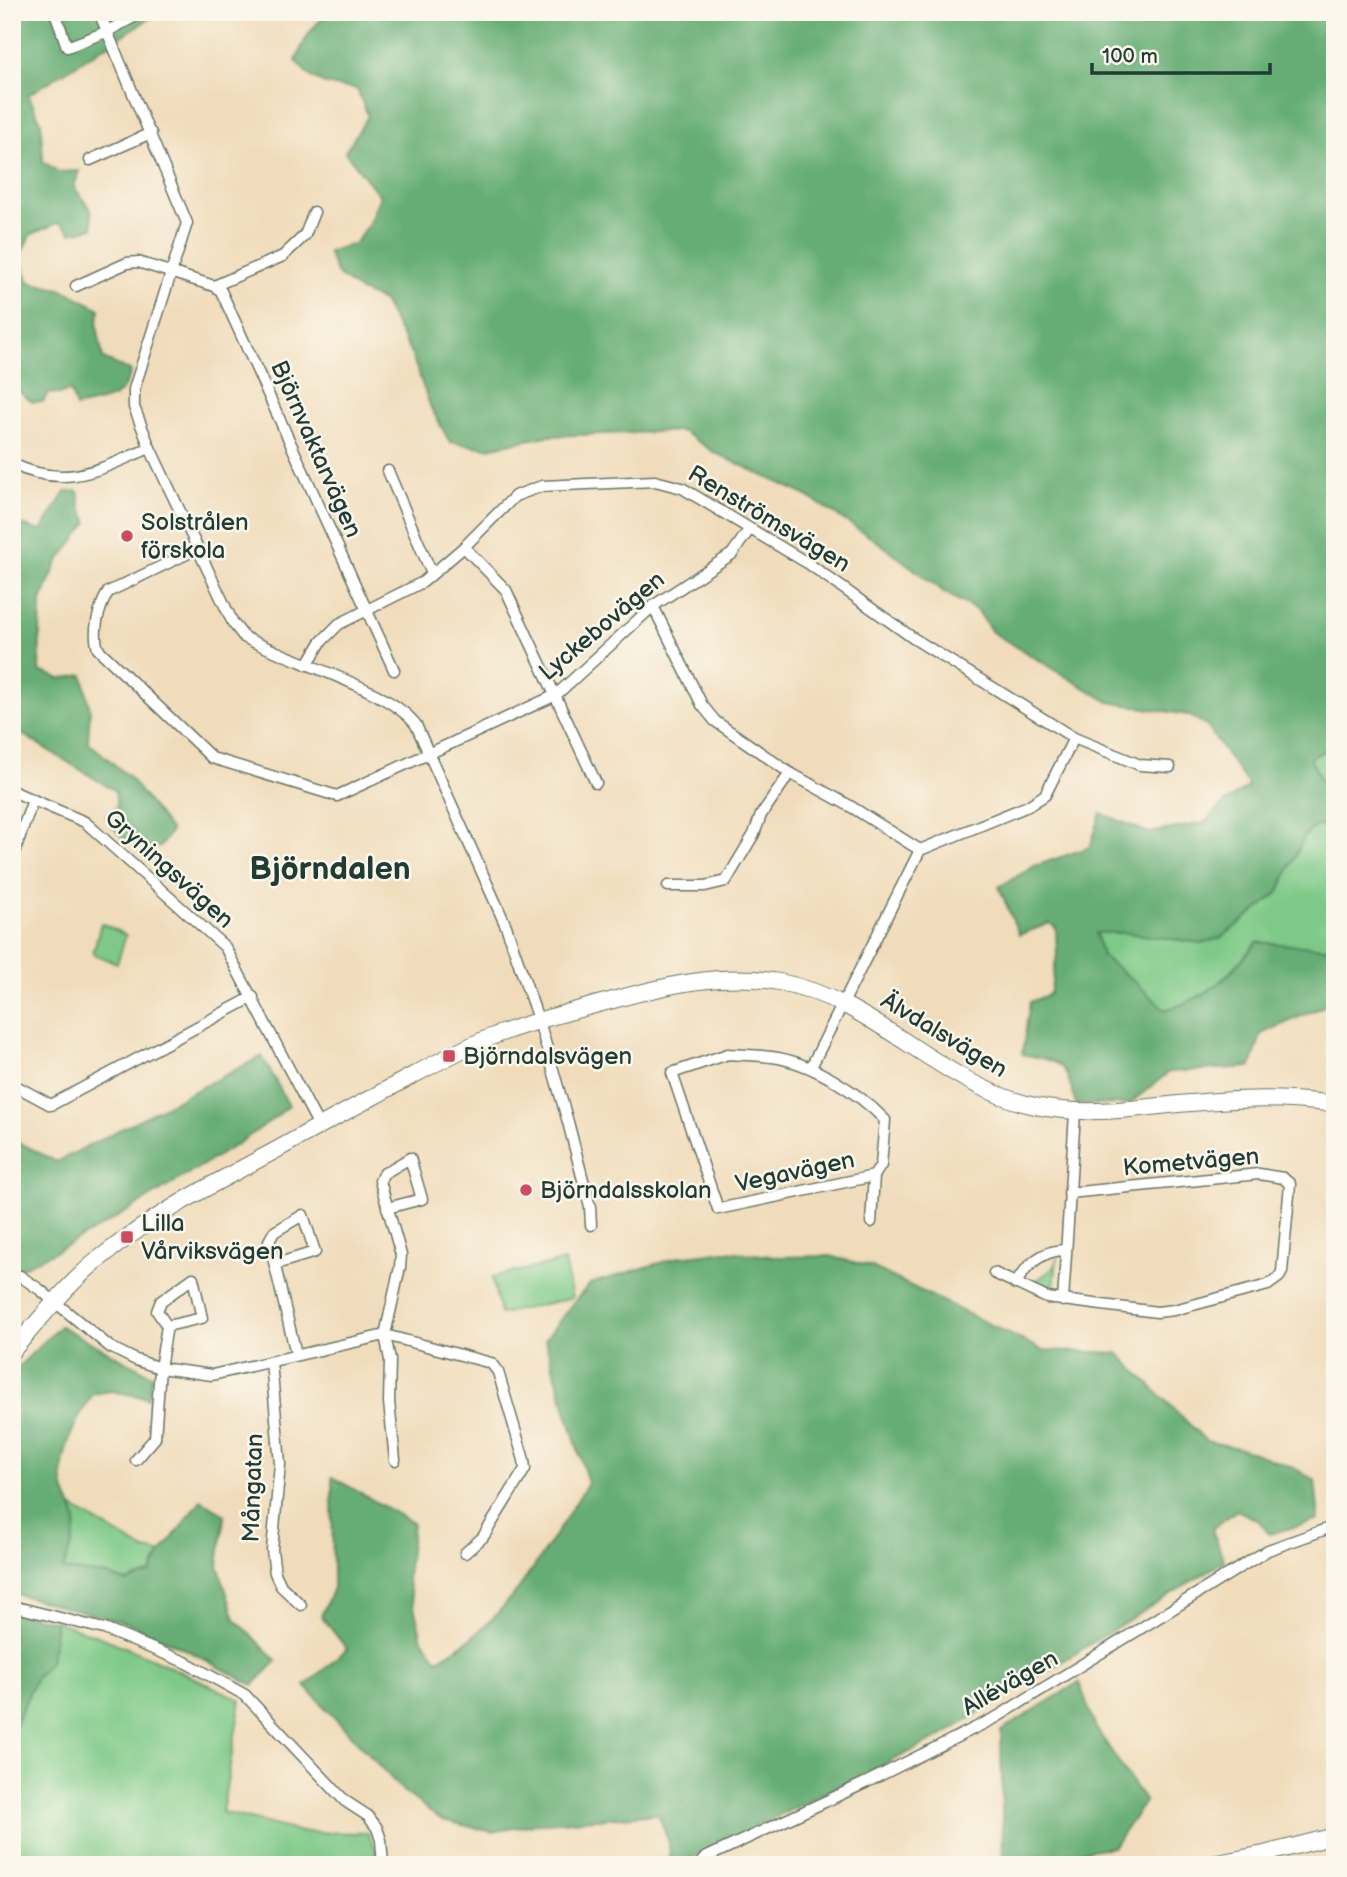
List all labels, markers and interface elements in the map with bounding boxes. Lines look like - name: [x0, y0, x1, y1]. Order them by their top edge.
- scale bar: [1092, 32, 1270, 76]
- text: 100 m: [1102, 44, 1158, 69]
- street label: Björnvaktarvägen: [264, 356, 368, 542]
- street label: Renströmsvägen: [683, 459, 855, 579]
- place label: Solstrålen förskola: [141, 508, 248, 565]
- marker: Solstrålen förskola: [119, 528, 135, 544]
- street label: Lyckebovägen: [533, 565, 671, 687]
- street label: Gryningsvägen: [98, 803, 240, 935]
- district label: Björndalen: [249, 850, 411, 889]
- street label: Älvdalsvägen: [876, 986, 1012, 1084]
- place label: Björndalsvägen: [463, 1042, 632, 1071]
- marker: Björndalsvägen: [441, 1048, 457, 1064]
- street label: Kometvägen: [1122, 1142, 1260, 1182]
- street label: Vegavägen: [733, 1145, 857, 1199]
- place label: Björndalsskolan: [540, 1176, 712, 1205]
- marker: Björndalsskolan: [518, 1182, 534, 1198]
- place label: Lilla Vårviksvägen: [141, 1209, 284, 1266]
- marker: Lilla Vårviksvägen: [119, 1229, 135, 1245]
- street label: Mångatan: [237, 1433, 269, 1543]
- street label: Allévägen: [957, 1644, 1063, 1722]

